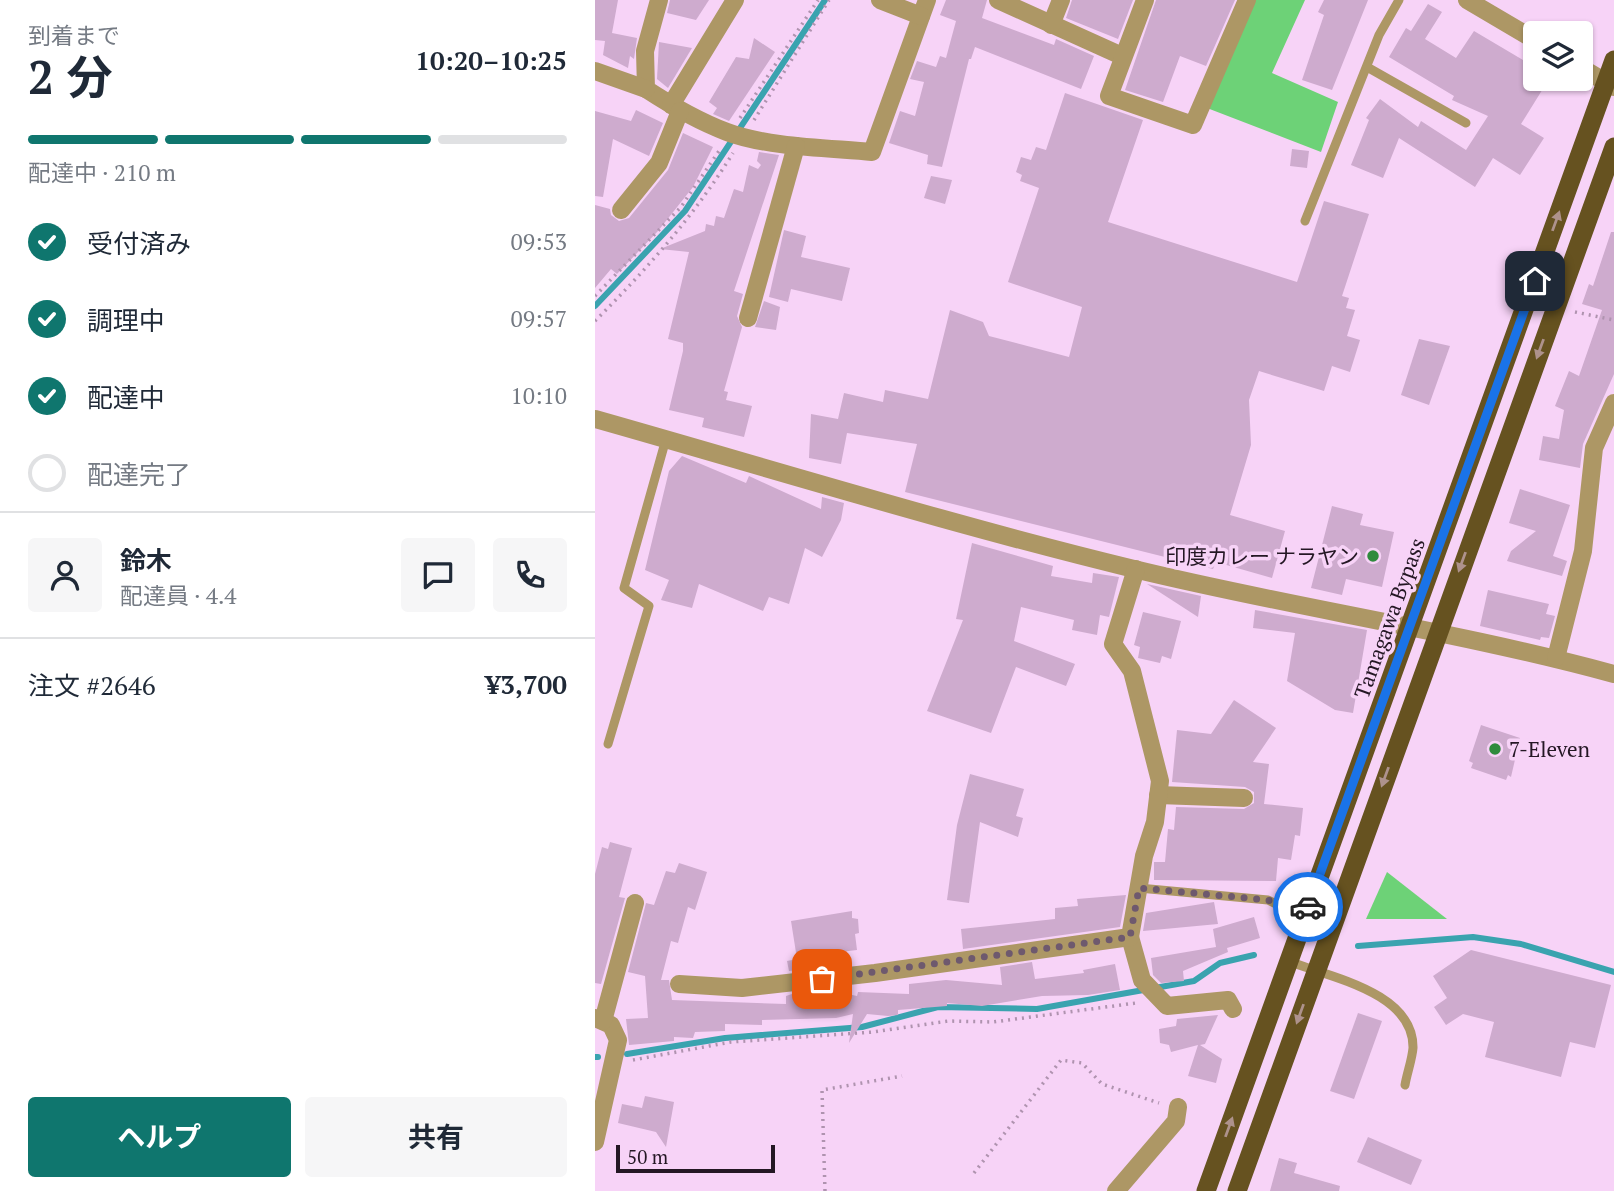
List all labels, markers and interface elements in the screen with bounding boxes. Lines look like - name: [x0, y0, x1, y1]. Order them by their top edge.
- text: 到着まで: [28, 20, 120, 51]
- map controls: [1523, 21, 1593, 91]
- button: layers: [1523, 21, 1593, 91]
- text: 10:20–10:25: [415, 43, 567, 77]
- text: 2 分: [28, 46, 112, 107]
- text: 配達中 · 210 m: [28, 157, 176, 188]
- one-way arrow: [1551, 211, 1562, 232]
- icon: check: [28, 223, 66, 261]
- text: 受付済み: [87, 226, 191, 260]
- text: 09:53: [510, 226, 567, 257]
- pin: [1505, 251, 1565, 311]
- icon: home: [1516, 262, 1554, 300]
- icon: check: [28, 300, 66, 338]
- text: 調理中: [87, 303, 165, 337]
- text: 09:57: [510, 303, 567, 334]
- one-way arrow: [1534, 338, 1545, 359]
- icon: check: [28, 377, 66, 415]
- text: 配達中: [87, 380, 165, 414]
- text: 10:10: [510, 380, 567, 411]
- text: 配達完了: [87, 457, 191, 491]
- street label: Tamagawa Bypass: [1347, 534, 1431, 702]
- button: person: [28, 538, 102, 612]
- button: chat: [401, 538, 475, 612]
- button: phone: [493, 538, 567, 612]
- place label: 印度カレー ナラヤン: [1165, 542, 1359, 570]
- text: 鈴木: [120, 543, 172, 577]
- marker: 印度カレー ナラヤン: [1365, 548, 1381, 564]
- one-way arrow: [1456, 552, 1467, 573]
- text: 配達員 · 4.4: [120, 580, 237, 611]
- text: ¥3,700: [486, 667, 567, 701]
- text: 注文 #2646: [28, 668, 156, 702]
- place label: 7-Eleven: [1509, 735, 1591, 763]
- marker: 7-Eleven: [1487, 741, 1503, 757]
- one-way arrow: [1379, 766, 1390, 787]
- courier: [1273, 872, 1343, 942]
- icon: car: [1289, 888, 1327, 926]
- pin: [792, 949, 852, 1009]
- icon: bag: [803, 960, 841, 998]
- one-way arrow: [1294, 1003, 1305, 1024]
- button: ヘルプ: [28, 1097, 291, 1177]
- button: 共有: [305, 1097, 567, 1177]
- one-way arrow: [1224, 1116, 1235, 1137]
- scale bar: [616, 1142, 775, 1174]
- text: 50 m: [627, 1144, 668, 1169]

